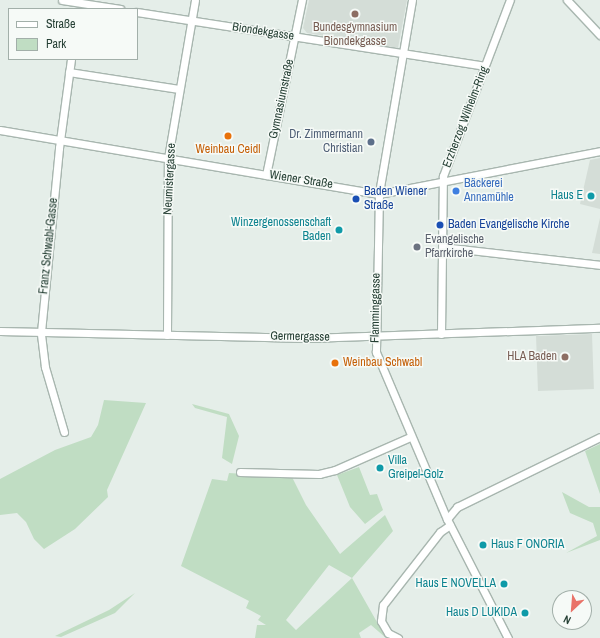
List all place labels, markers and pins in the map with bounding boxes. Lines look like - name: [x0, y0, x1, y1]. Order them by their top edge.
- marker: Bundesgymnasium Biondekgasse: [350, 9, 360, 19]
- place label: Bundesgymnasium Biondekgasse: [313, 21, 397, 49]
- place label: Dr. Zimmermann Christian: [289, 128, 363, 156]
- marker: Weinbau Ceidl: [223, 131, 233, 141]
- marker: Dr. Zimmermann Christian: [366, 137, 376, 147]
- place label: Weinbau Ceidl: [196, 143, 260, 157]
- place label: Bäckerei Annamühle: [464, 177, 514, 205]
- place label: Baden Wiener Straße: [364, 185, 427, 213]
- marker: Bäckerei Annamühle: [451, 186, 461, 196]
- place label: Haus E: [551, 189, 583, 203]
- marker: Haus E: [586, 191, 596, 201]
- marker: Baden Wiener Straße: [351, 194, 361, 204]
- place label: Winzergenossenschaft Baden: [231, 216, 331, 244]
- place label: Baden Evangelische Kirche: [448, 218, 569, 232]
- marker: Baden Evangelische Kirche: [435, 220, 445, 230]
- marker: Winzergenossenschaft Baden: [334, 225, 344, 235]
- place label: Evangelische Pfarrkirche: [425, 233, 484, 261]
- marker: Evangelische Pfarrkirche: [412, 242, 422, 252]
- place label: HLA Baden: [507, 350, 557, 364]
- marker: HLA Baden: [560, 352, 570, 362]
- place label: Weinbau Schwabl: [343, 356, 422, 370]
- marker: Weinbau Schwabl: [330, 358, 340, 368]
- place label: Villa Greipel-Golz: [388, 454, 444, 482]
- marker: Villa Greipel-Golz: [375, 463, 385, 473]
- place label: Haus F ONORIA: [491, 538, 564, 552]
- marker: Haus F ONORIA: [478, 540, 488, 550]
- place label: Haus E NOVELLA: [416, 577, 496, 591]
- marker: Haus E NOVELLA: [499, 579, 509, 589]
- place label: Haus D LUKIDA: [446, 606, 517, 620]
- marker: Haus D LUKIDA: [520, 608, 530, 618]

